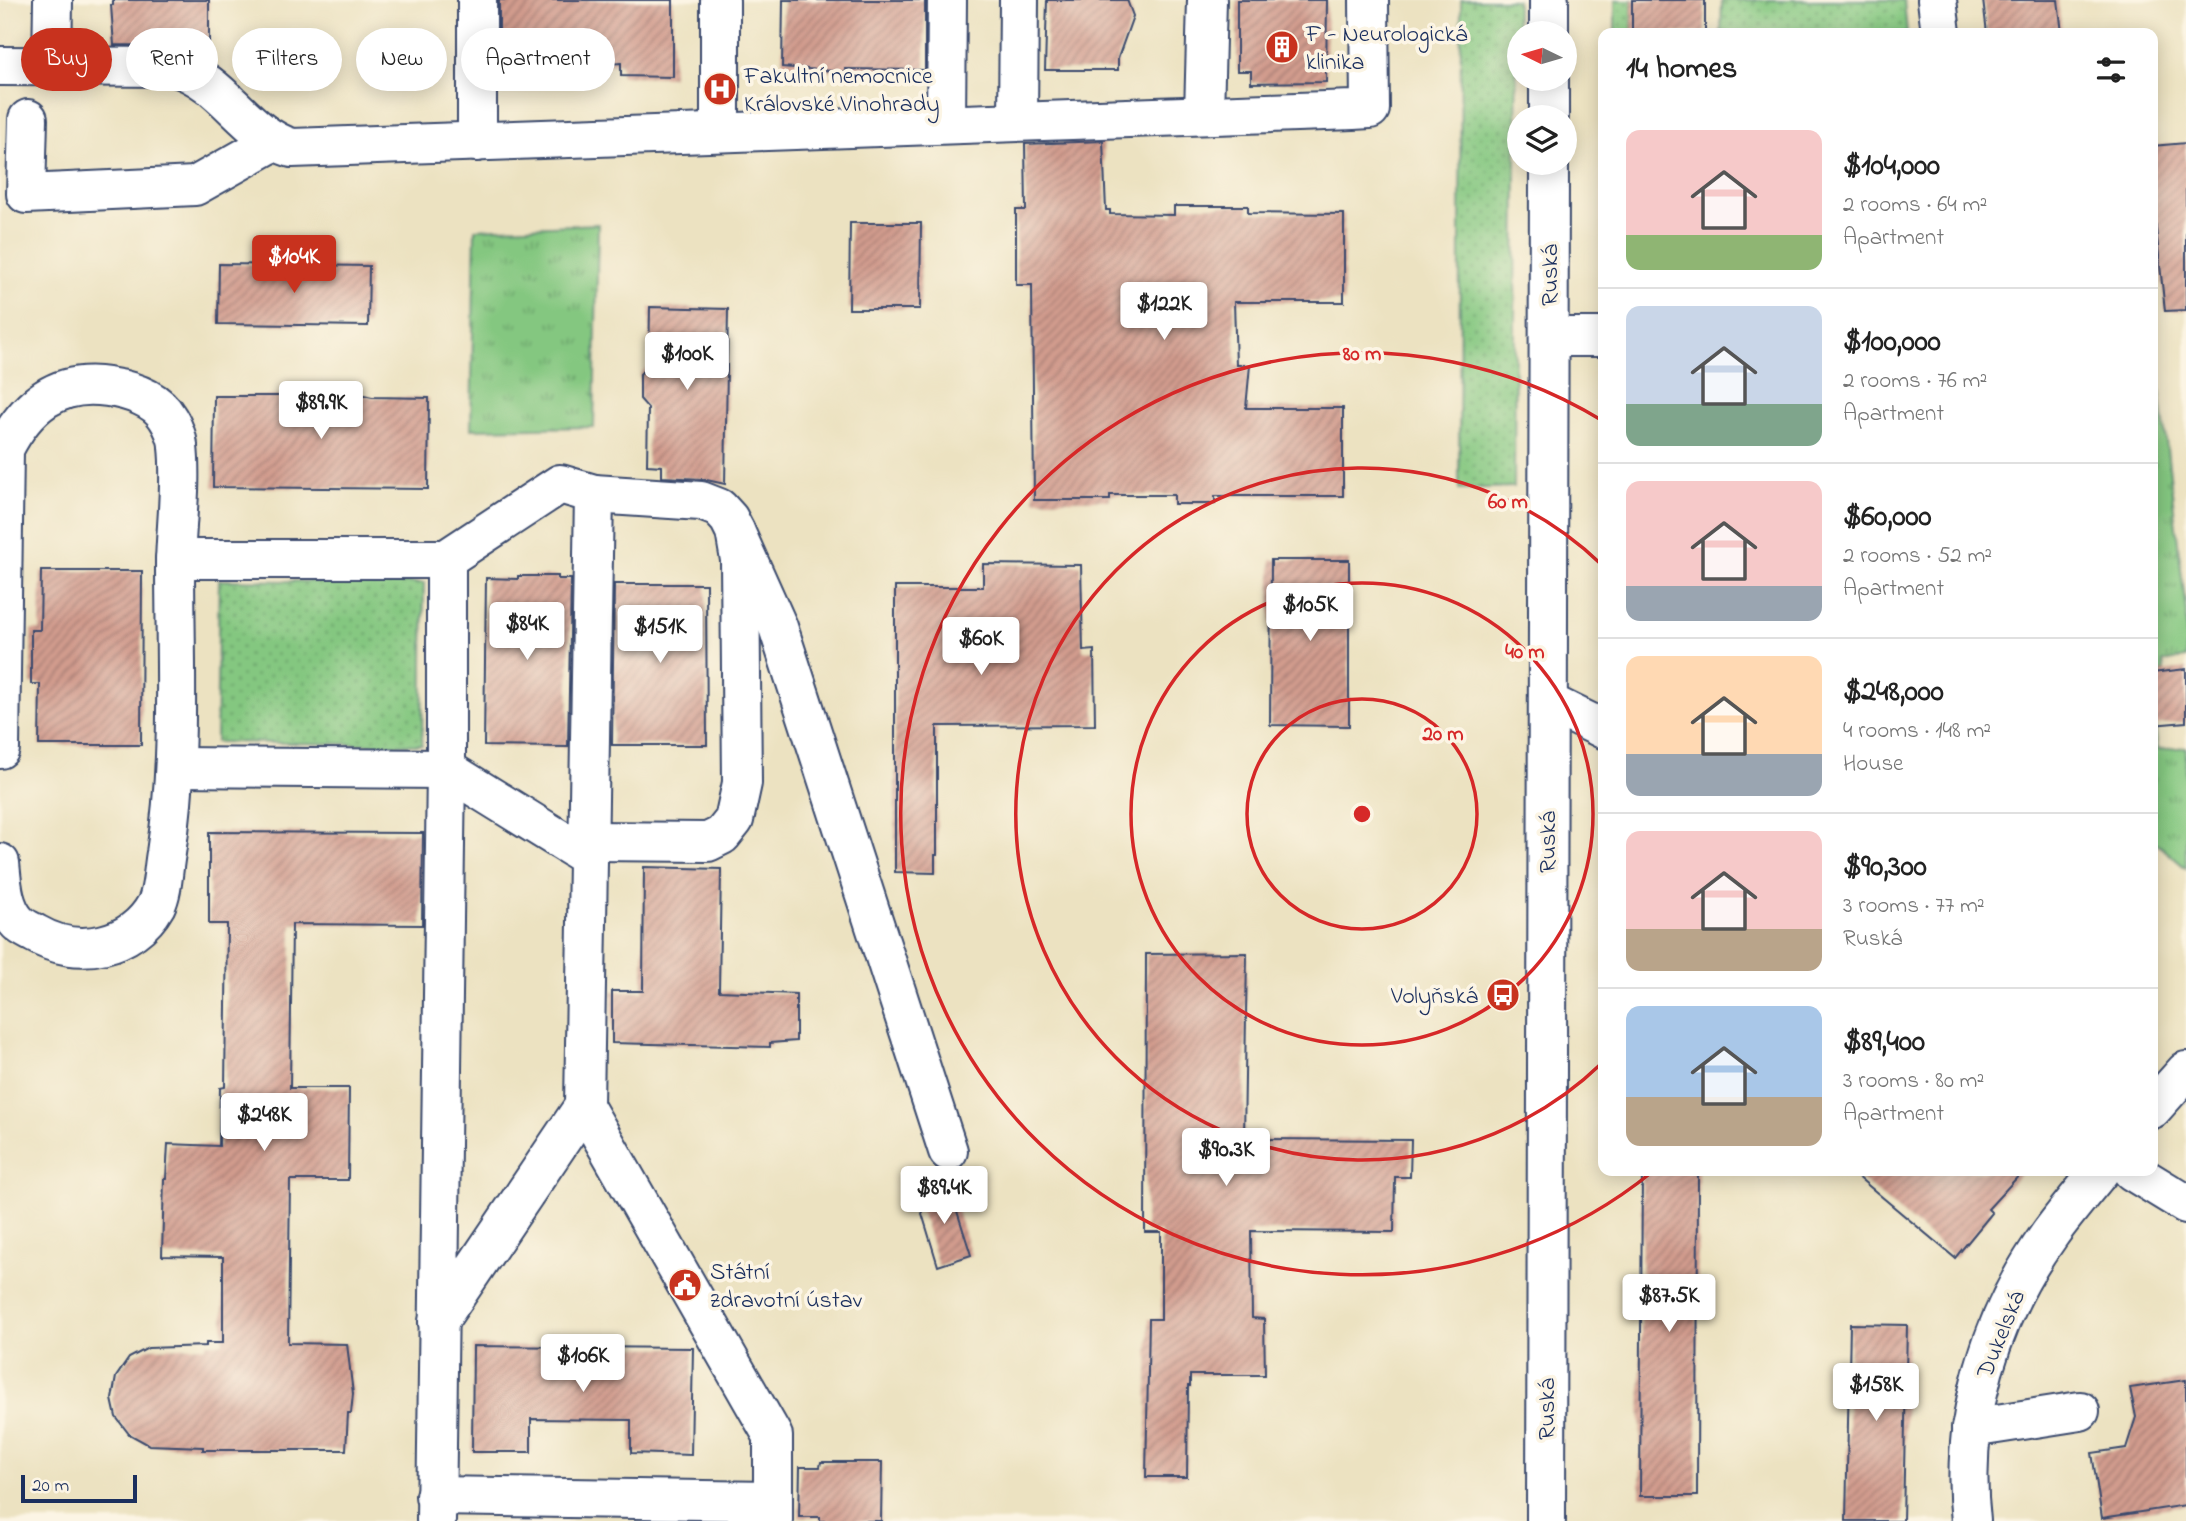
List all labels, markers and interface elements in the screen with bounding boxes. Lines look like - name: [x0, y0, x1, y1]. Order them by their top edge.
- place label: F - Neurologická klinika: [1305, 18, 1467, 81]
- north arrow: [1507, 21, 1577, 91]
- map controls: [1507, 21, 1577, 175]
- chip: Buy: [21, 28, 112, 91]
- chip: Rent: [126, 28, 218, 91]
- chip: Filters: [232, 28, 342, 91]
- chip: New: [356, 28, 447, 91]
- chip: Apartment: [461, 28, 615, 91]
- building icon: F - Neurologická klinika: [1263, 28, 1301, 66]
- text: 14 homes: [1626, 48, 1737, 92]
- icon: filters: [2092, 51, 2130, 89]
- place label: Fakultní nemocnice Královské Vinohrady: [743, 60, 940, 124]
- hospital icon: Fakultní nemocnice Královské Vinohrady: [701, 70, 739, 108]
- button: layers: [1507, 105, 1577, 175]
- text: $104,000: [1843, 145, 1940, 189]
- icon: home: [1682, 158, 1766, 242]
- text: 2 rooms · 64 m²: [1843, 189, 1987, 222]
- text: Apartment: [1843, 222, 1944, 255]
- pin: $104K: [245, 236, 343, 295]
- text: $104K: [268, 241, 320, 274]
- street label: Ruská: [1534, 244, 1569, 306]
- pin: $122K: [1115, 282, 1213, 342]
- text: $122K: [1136, 288, 1192, 321]
- text: $100,000: [1843, 321, 1941, 365]
- pin: $100K: [638, 332, 736, 392]
- icon: home: [1682, 334, 1766, 418]
- text: $100K: [661, 338, 713, 371]
- text: 80 m: [1342, 340, 1381, 370]
- text: 2 rooms · 76 m²: [1843, 365, 1987, 398]
- pin: $89.9K: [264, 382, 378, 441]
- text: $89.9K: [295, 387, 347, 420]
- text: Apartment: [1843, 398, 1944, 431]
- text: 60 m: [1488, 488, 1528, 518]
- text: $60,000: [1843, 496, 1931, 540]
- icon: home: [1682, 509, 1766, 593]
- text: 2 rooms · 52 m²: [1843, 540, 1992, 573]
- text: Apartment: [1843, 573, 1944, 606]
- pin: $105K: [1261, 584, 1359, 643]
- text: $105K: [1282, 589, 1338, 622]
- pin: $84K: [486, 602, 568, 662]
- pin: $151K: [611, 606, 709, 665]
- text: $84K: [505, 608, 549, 641]
- text: $151K: [634, 611, 686, 644]
- pin: $60K: [940, 618, 1022, 677]
- text: $60K: [958, 623, 1004, 656]
- text: 40 m: [1505, 638, 1545, 668]
- text: $248,000: [1843, 671, 1944, 715]
- icon: home: [1682, 684, 1766, 768]
- text: 4 rooms · 148 m²: [1843, 715, 1991, 748]
- text: 20 m: [1421, 720, 1464, 750]
- text: House: [1843, 748, 1903, 781]
- centre of rings: [1350, 802, 1374, 826]
- street label: Ruská: [1532, 811, 1567, 873]
- text: $90,300: [1843, 846, 1927, 890]
- icon: home: [1682, 859, 1766, 943]
- text: 3 rooms · 77 m²: [1843, 890, 1985, 923]
- text: Ruská: [1843, 923, 1902, 956]
- bus stop icon: Volyňská: [1484, 976, 1522, 1014]
- place label: Volyňská: [1390, 980, 1478, 1016]
- text: $89,400: [1843, 1021, 1925, 1065]
- icon: home: [1682, 1034, 1766, 1118]
- text: 3 rooms · 80 m²: [1843, 1065, 1984, 1098]
- pin: $248K: [215, 1094, 313, 1153]
- text: Apartment: [1843, 1098, 1944, 1131]
- text: $248K: [237, 1099, 291, 1132]
- pin: $90.3K: [1169, 1128, 1283, 1188]
- text: $90.3K: [1198, 1134, 1254, 1167]
- pin: $89.4K: [887, 1166, 1001, 1226]
- text: $89.4K: [917, 1172, 971, 1205]
- place label: Státní zdravotní ústav: [710, 1256, 863, 1319]
- public building icon: Státní zdravotní ústav: [666, 1266, 704, 1304]
- pin: $87.5K: [1612, 1274, 1726, 1334]
- text: $87.5K: [1638, 1280, 1700, 1313]
- street label: Dukelská: [1969, 1286, 2036, 1385]
- pin: $106K: [534, 1334, 632, 1394]
- text: $106K: [557, 1340, 609, 1373]
- pin: $158K: [1827, 1364, 1925, 1423]
- text: $158K: [1849, 1369, 1903, 1402]
- street label: Ruská: [1531, 1378, 1566, 1440]
- scale bar: [21, 1472, 136, 1504]
- text: 20 m: [32, 1473, 69, 1500]

